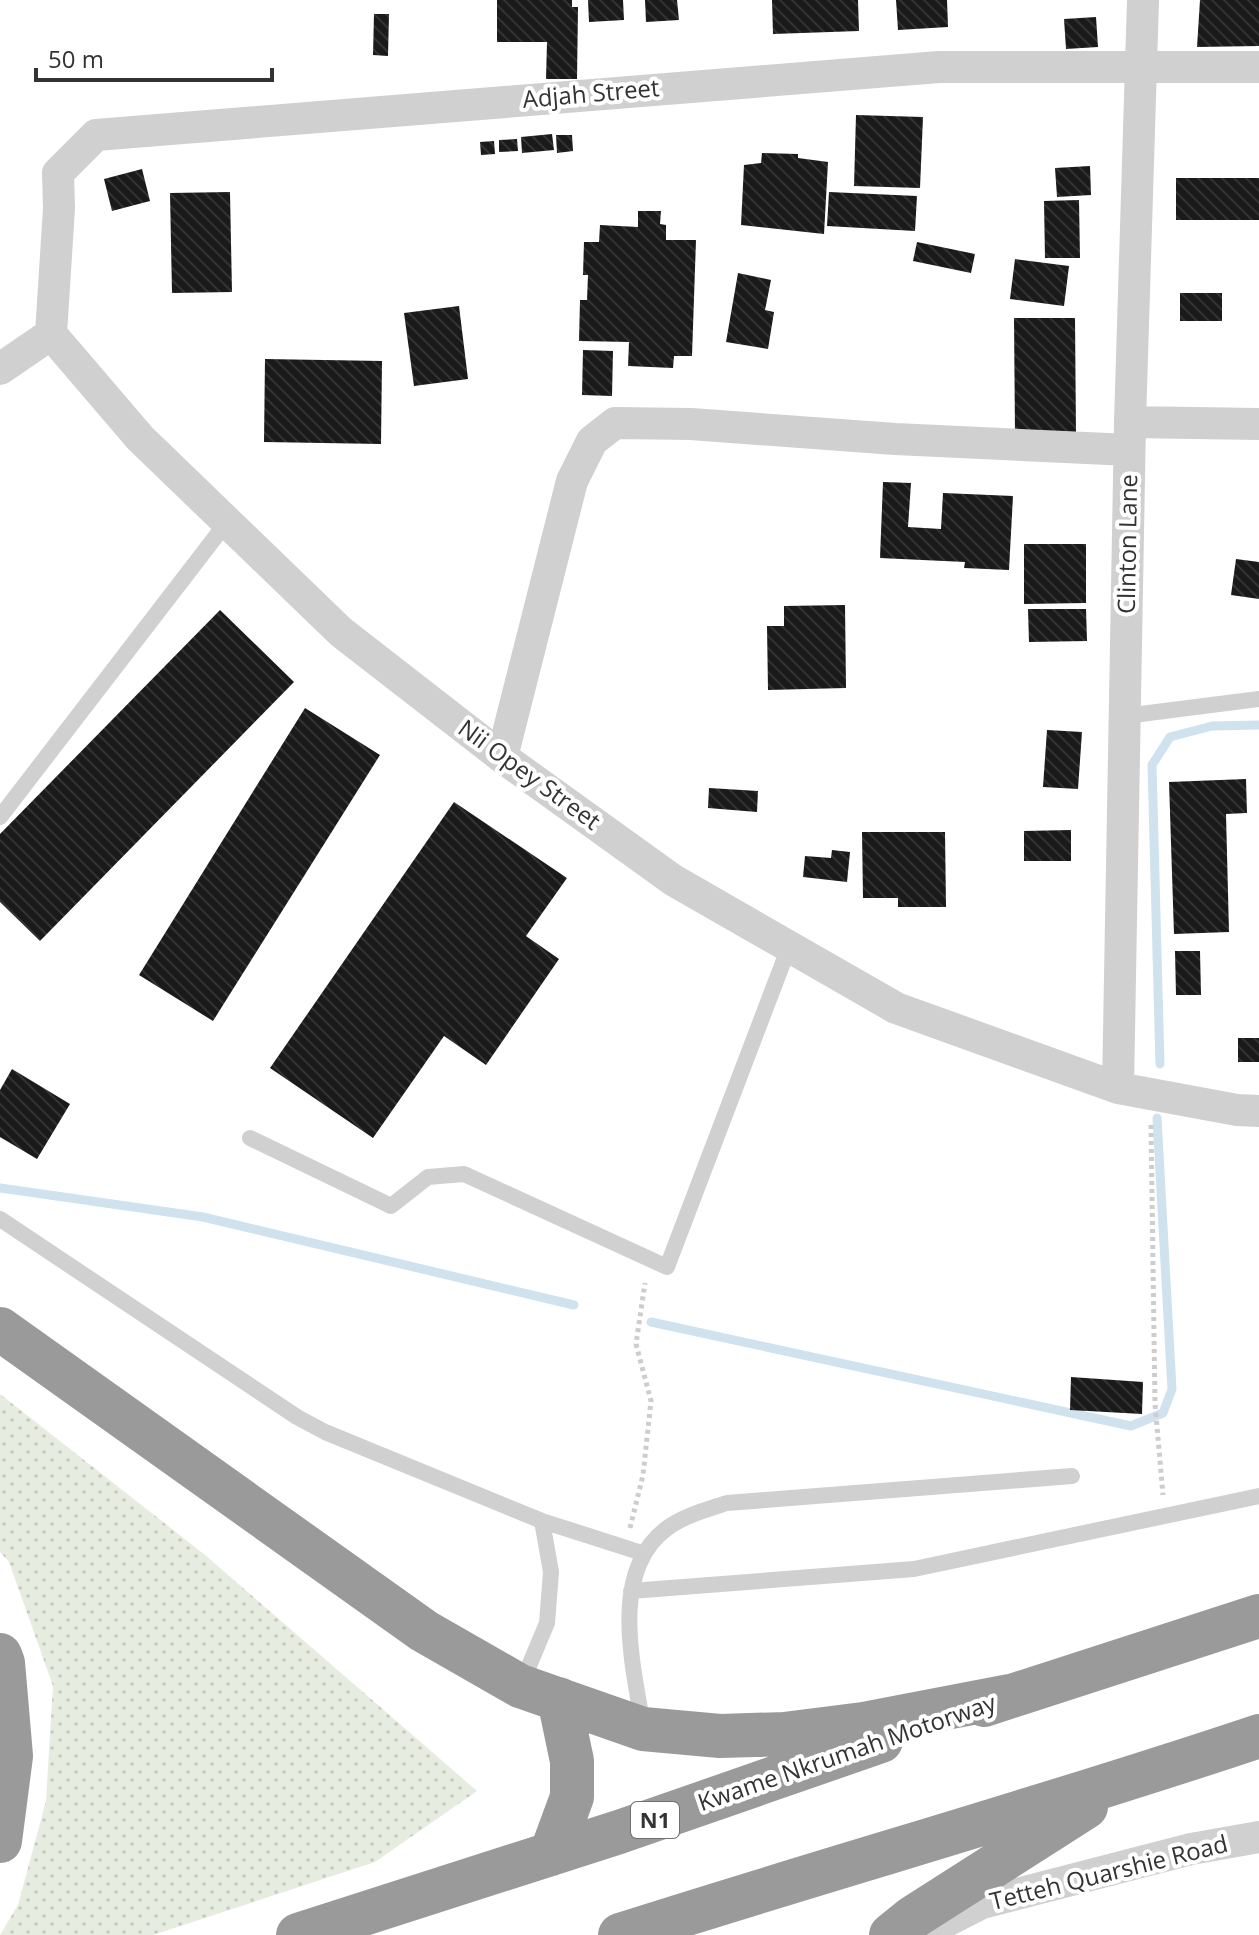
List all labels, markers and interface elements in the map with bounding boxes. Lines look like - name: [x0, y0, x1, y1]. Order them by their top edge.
- scale bar: [36, 32, 272, 82]
- text: 50 m: [48, 42, 104, 75]
- street label: Adjah Street: [521, 70, 661, 115]
- street label: Clinton Lane: [1109, 474, 1144, 614]
- street label: Nii Opey Street: [452, 711, 608, 837]
- street label: Kwame Nkrumah Motorway: [693, 1685, 1001, 1818]
- road number: N1: [631, 1802, 679, 1838]
- street label: Tetteh Quarshie Road: [986, 1826, 1231, 1917]

